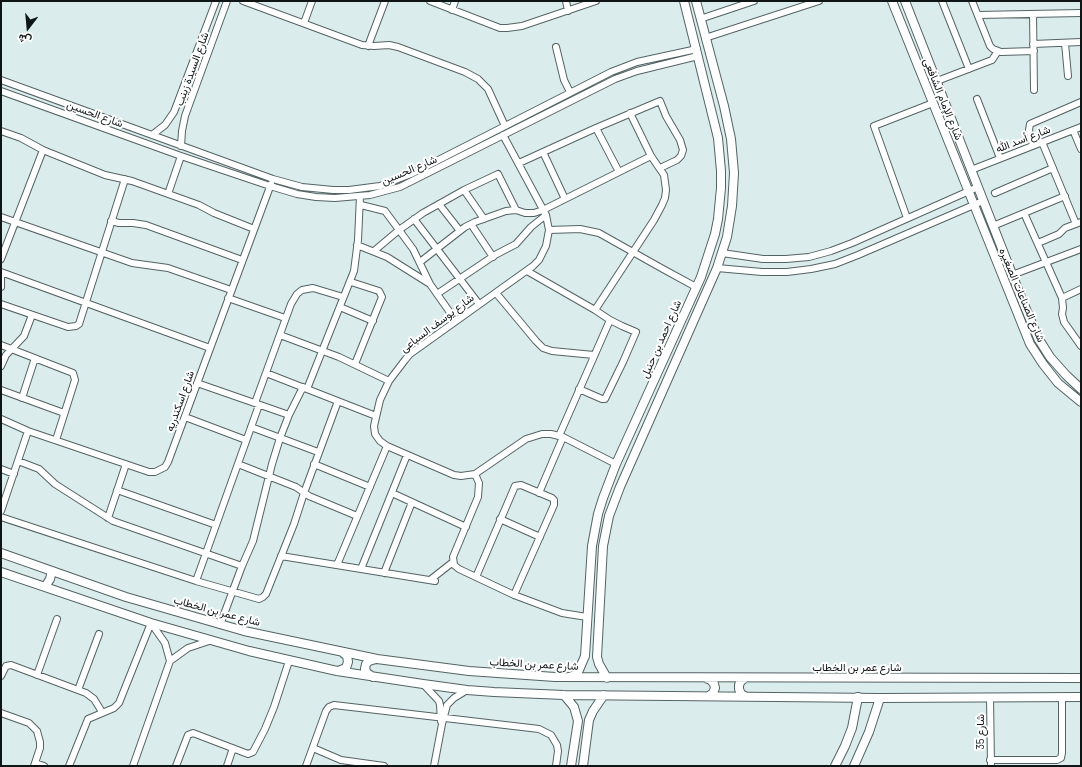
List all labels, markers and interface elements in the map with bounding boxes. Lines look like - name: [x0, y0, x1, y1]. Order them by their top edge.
- north arrow: [8, 8, 48, 48]
- street label: شارع السيدة زينب: [173, 30, 211, 108]
- text: ش: [16, 32, 33, 48]
- street label: شارع الإمام الشافعى: [921, 56, 965, 142]
- street label: شارع الحسين: [65, 98, 125, 130]
- street label: شارع أسد الله: [994, 123, 1052, 155]
- street label: شارع الحسين: [379, 152, 439, 188]
- street label: شارع الصناعات الصغيره: [996, 246, 1048, 344]
- street label: شارع يوسف السباعى: [398, 291, 476, 355]
- street label: شارع احمد بن حنبل: [638, 298, 684, 380]
- street label: شارع اسكندريه: [163, 369, 197, 433]
- street label: شارع عمر بن الخطاب: [172, 593, 262, 629]
- street label: شارع عمر بن الخطاب: [489, 655, 579, 673]
- street label: شارع عمر بن الخطاب: [812, 660, 902, 674]
- street label: شارع 35: [973, 714, 987, 750]

